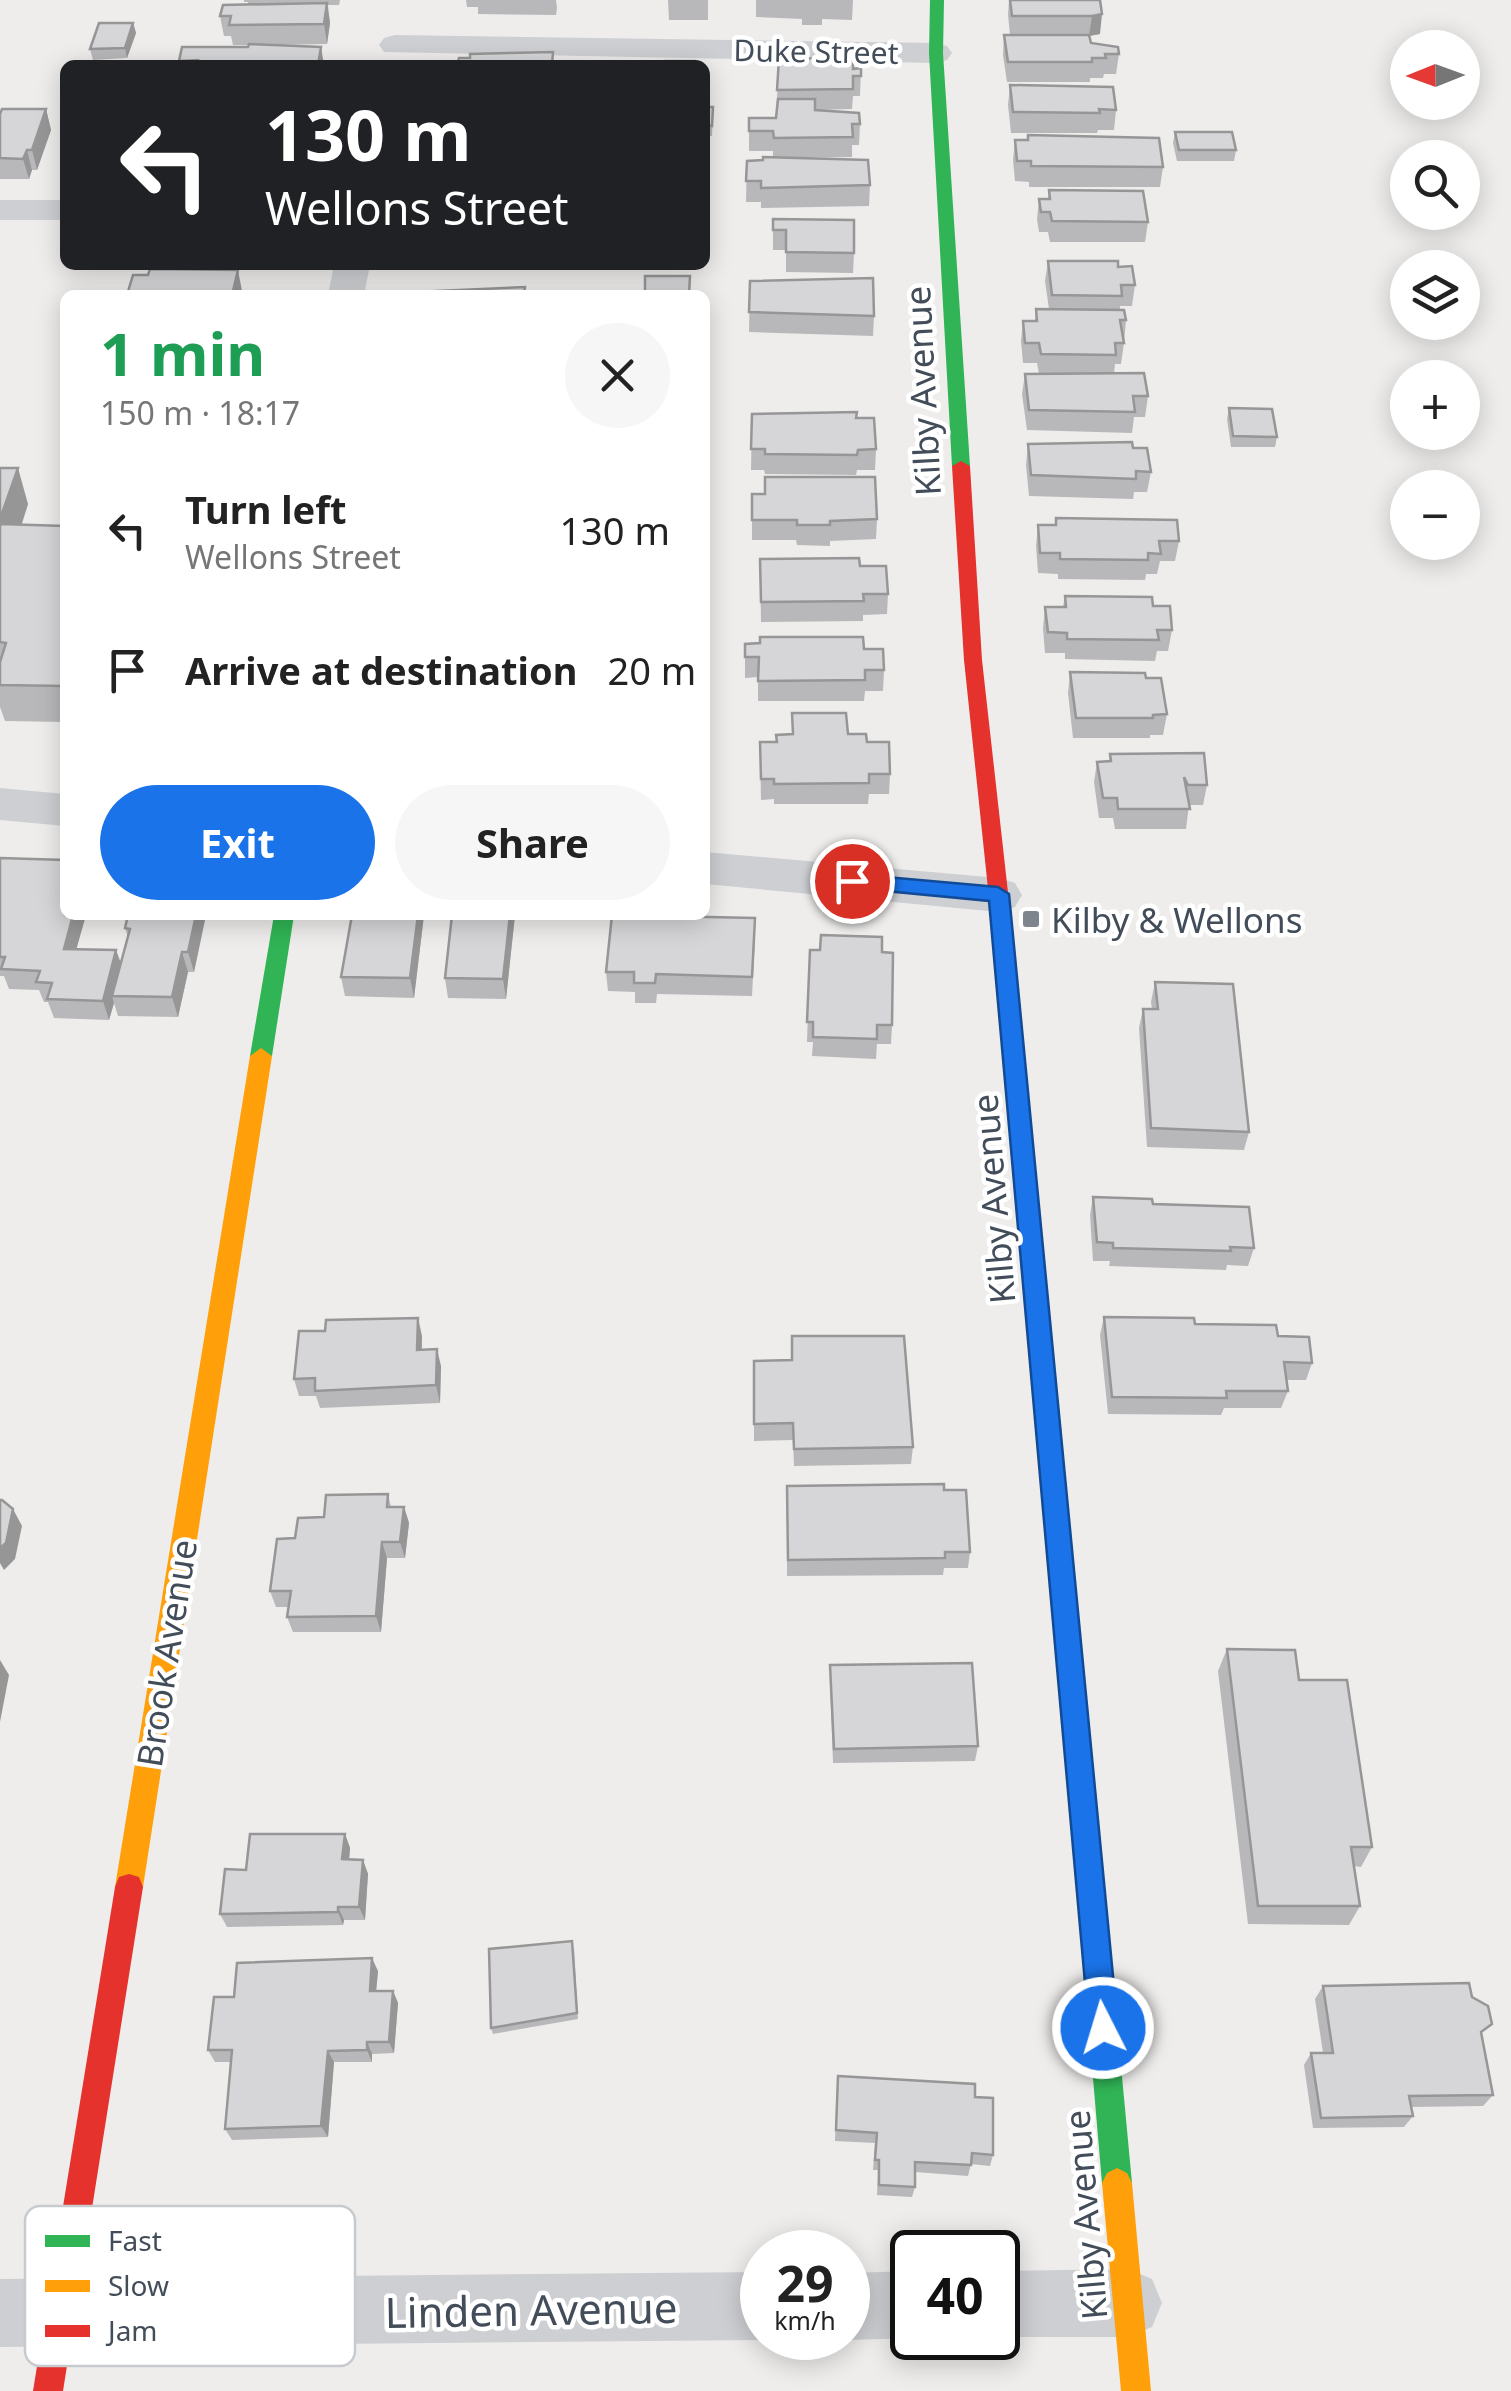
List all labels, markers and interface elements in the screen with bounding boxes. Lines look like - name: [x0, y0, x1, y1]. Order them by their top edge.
- street label: Duke Street: [733, 29, 899, 73]
- north arrow: [1390, 30, 1480, 120]
- map controls: [1390, 30, 1480, 560]
- text: 130 m: [265, 86, 472, 182]
- icon: left: [100, 100, 230, 230]
- button: search: [1390, 140, 1480, 230]
- text: Wellons Street: [265, 177, 568, 238]
- button: layers: [1390, 250, 1480, 340]
- street label: Kilby Avenue: [893, 285, 951, 497]
- text: 1 min: [100, 312, 265, 394]
- button: close: [565, 323, 670, 428]
- button: +: [1390, 360, 1480, 450]
- text: 150 m · 18:17: [100, 391, 300, 434]
- button: −: [1390, 470, 1480, 560]
- text: Turn left: [185, 483, 347, 535]
- icon: left: [100, 503, 155, 558]
- text: 130 m: [559, 504, 670, 556]
- text: Wellons Street: [185, 535, 401, 578]
- icon: arrive: [100, 643, 155, 698]
- text: Arrive at destination: [185, 644, 577, 696]
- text: 20 m: [607, 644, 696, 696]
- button: Exit: [100, 785, 375, 900]
- button: Share: [395, 785, 670, 900]
- pin: [810, 839, 895, 924]
- icon: arrive: [825, 854, 880, 909]
- place label: Kilby & Wellons: [1051, 896, 1302, 943]
- marker: Kilby & Wellons: [1020, 908, 1042, 930]
- street label: Kilby Avenue: [960, 1092, 1026, 1306]
- street label: Brook Avenue: [125, 1536, 207, 1770]
- position arrow: [1051, 1976, 1155, 2080]
- street label: Kilby Avenue: [1052, 2108, 1118, 2322]
- legend: [25, 2206, 355, 2366]
- text: Fast: [108, 2221, 162, 2259]
- speed limit sign: 40: [890, 2230, 1020, 2360]
- text: 29: [776, 2249, 834, 2317]
- text: Slow: [108, 2266, 169, 2304]
- street label: Linden Avenue: [384, 2278, 678, 2340]
- text: km/h: [774, 2303, 836, 2337]
- text: Jam: [105, 2311, 158, 2349]

